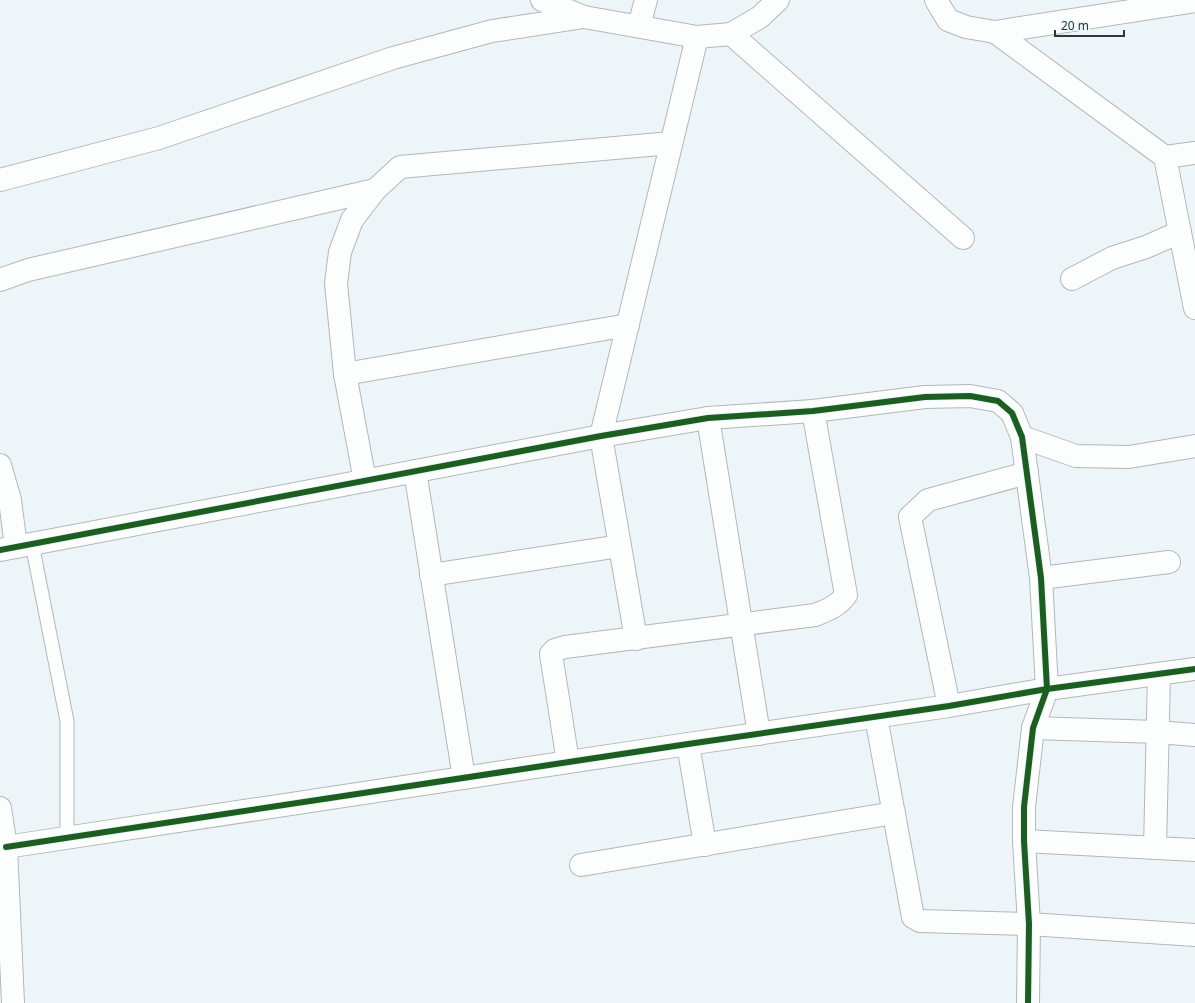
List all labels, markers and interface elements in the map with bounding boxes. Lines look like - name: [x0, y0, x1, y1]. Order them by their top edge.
- scale bar: [1055, 12, 1124, 38]
- text: 20 m: [1061, 17, 1089, 34]

